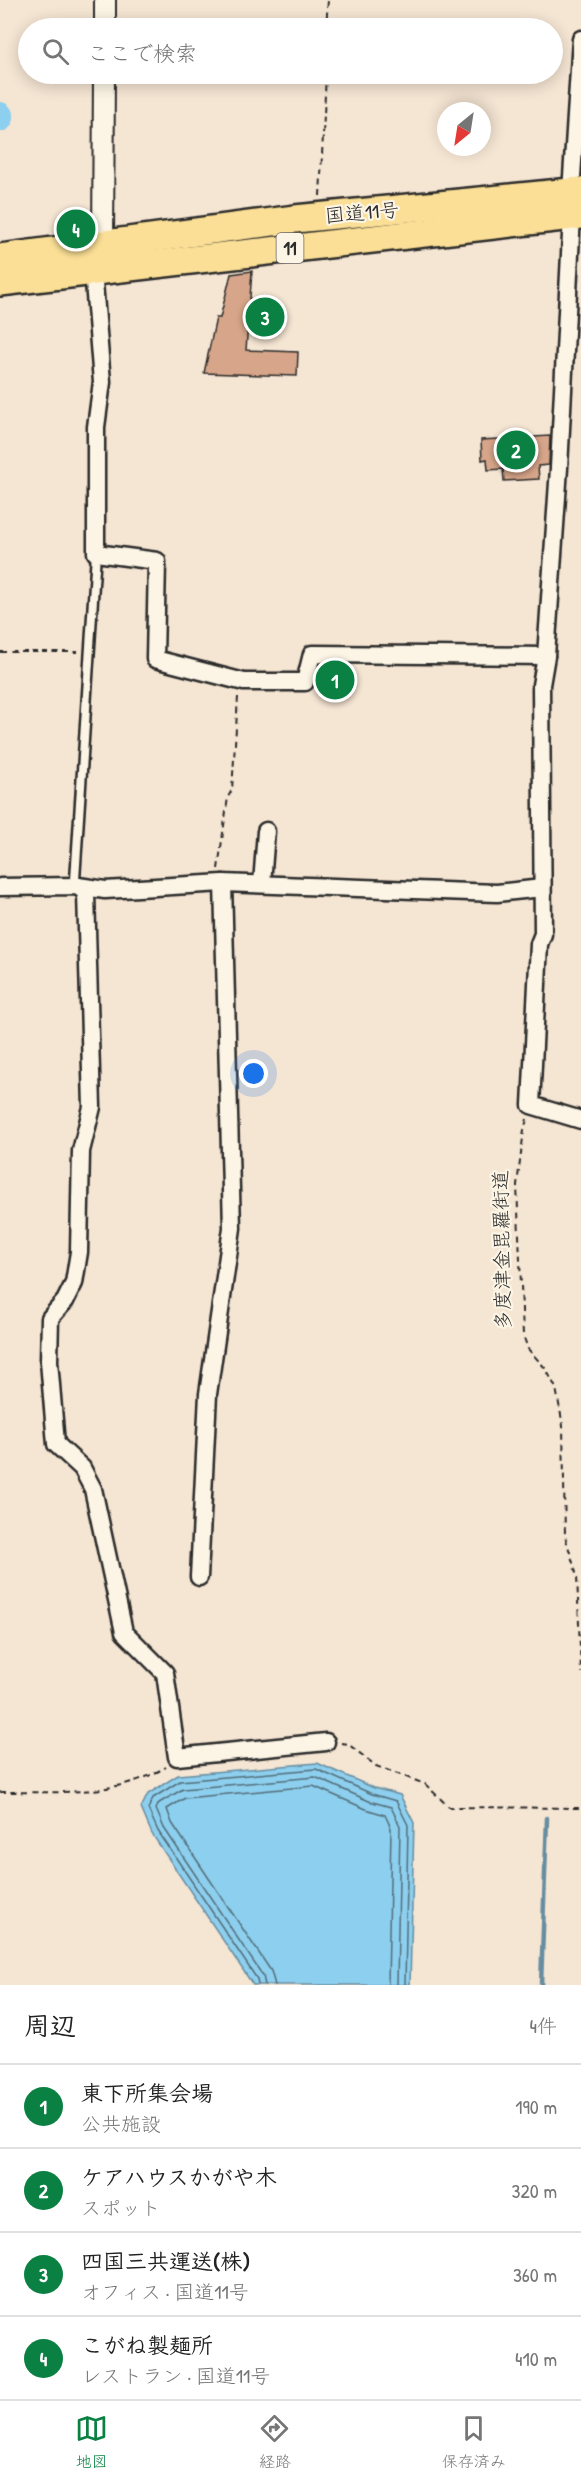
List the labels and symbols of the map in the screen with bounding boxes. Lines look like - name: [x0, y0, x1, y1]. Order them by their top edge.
- north arrow: [437, 102, 491, 156]
- street label: 国道11号: [324, 195, 400, 229]
- pin: 4: [56, 206, 96, 252]
- road number: 11: [276, 233, 304, 263]
- pin: 3: [246, 294, 284, 340]
- pin: 2: [496, 428, 536, 472]
- pin: 1: [316, 658, 354, 702]
- your location: [239, 1059, 268, 1088]
- street label: 多度津金毘羅街道: [486, 1170, 516, 1330]

